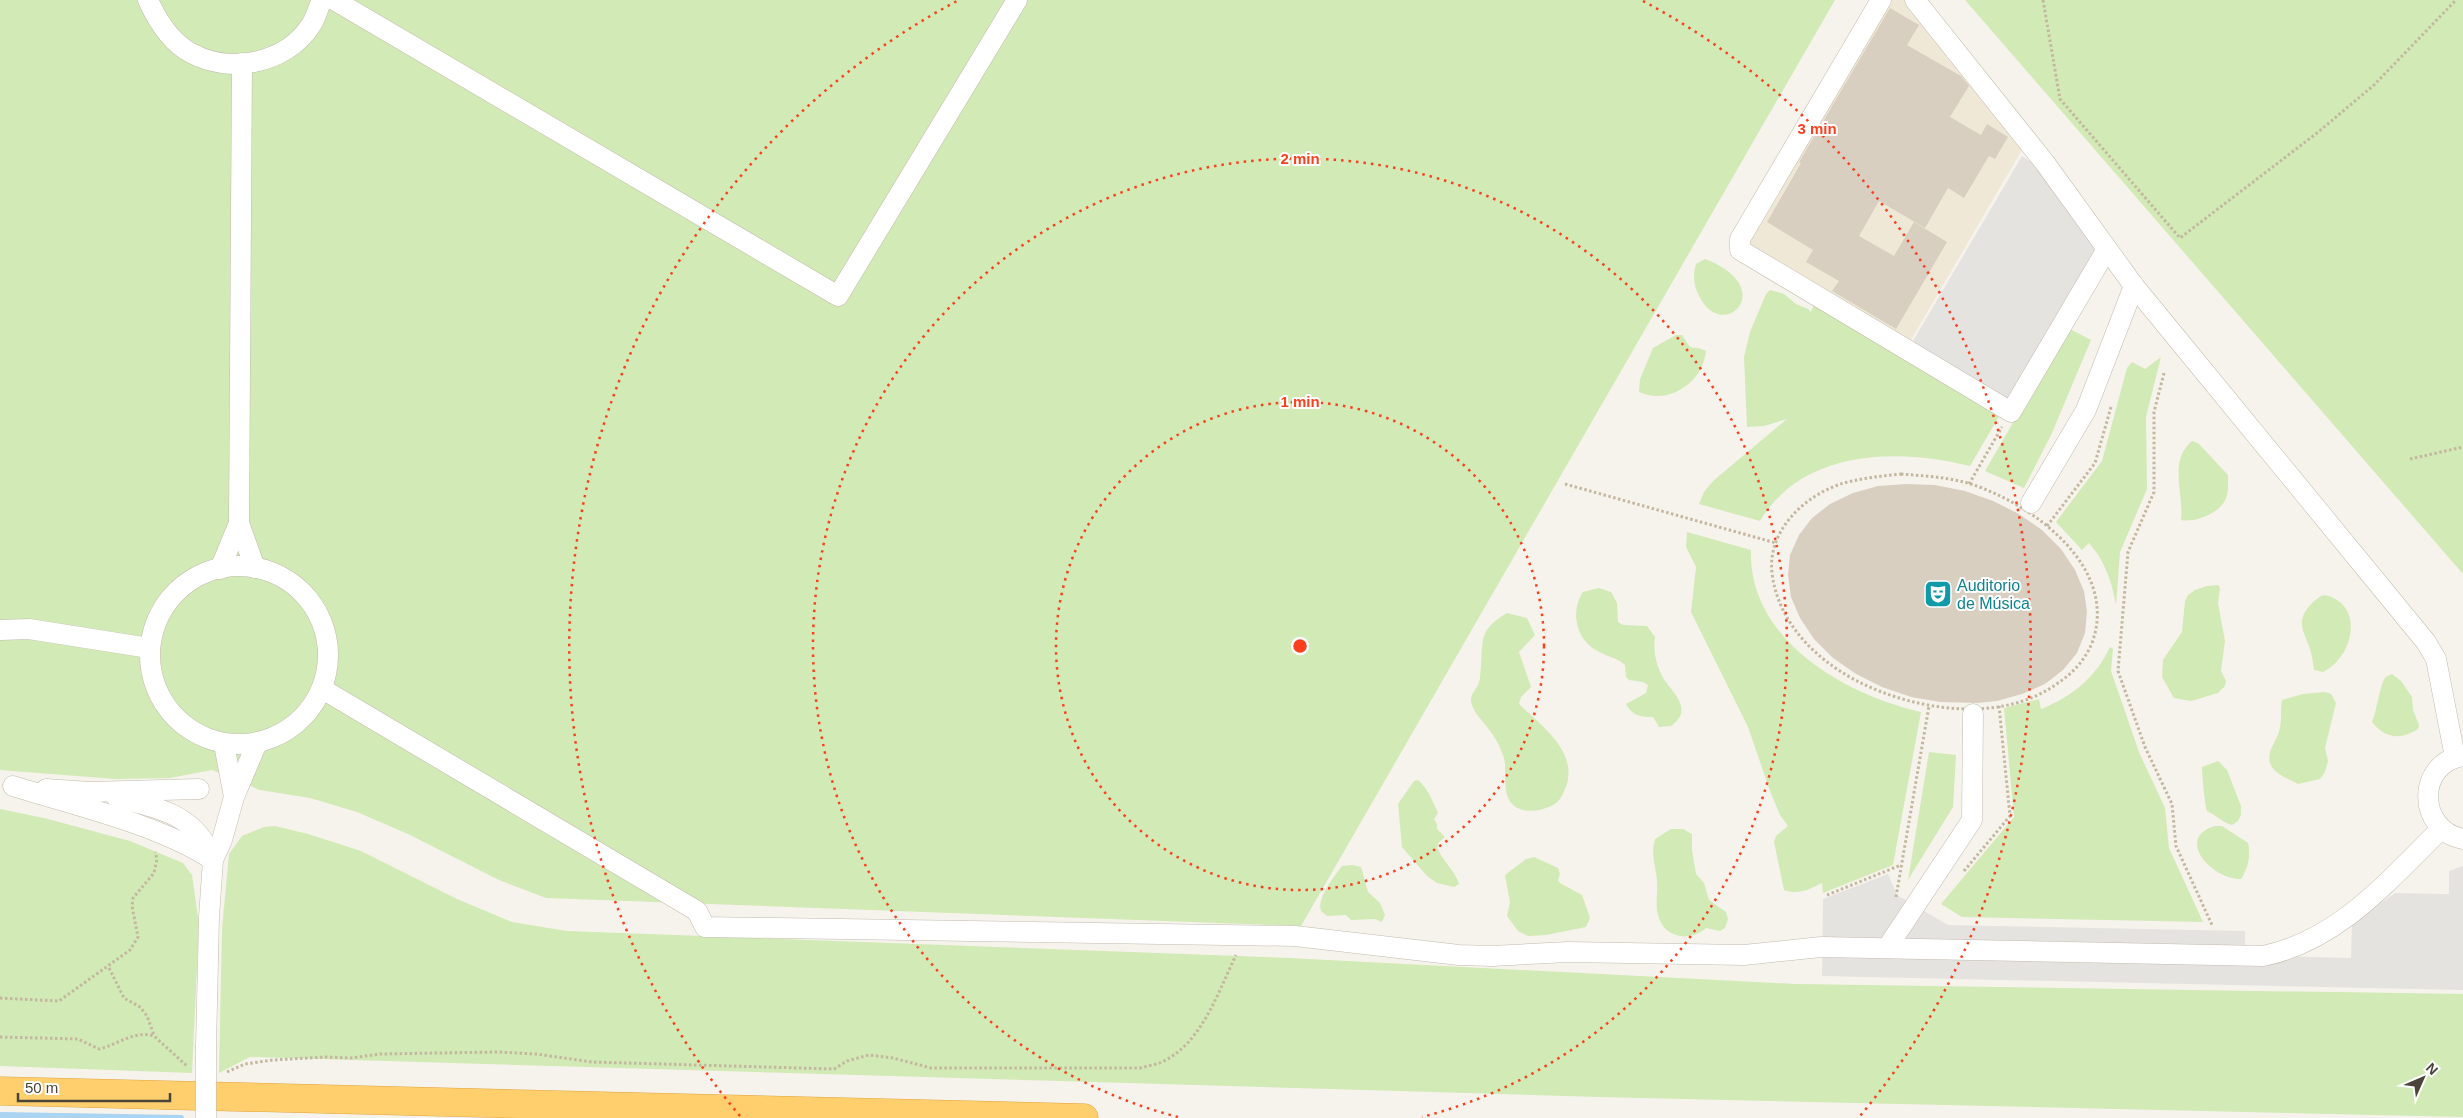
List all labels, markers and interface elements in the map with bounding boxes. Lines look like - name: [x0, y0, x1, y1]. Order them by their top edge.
- text: 3 min: [1797, 120, 1837, 137]
- text: 2 min: [1280, 150, 1320, 167]
- text: 1 min: [1280, 393, 1320, 410]
- place label: Auditorio de Música: [1957, 577, 2030, 612]
- theatre icon: Auditorio de Música: [1923, 579, 1953, 609]
- centre of rings: [1291, 637, 1309, 655]
- north arrow: [2398, 1053, 2448, 1103]
- text: N: [2423, 1060, 2441, 1078]
- scale bar: [18, 1070, 170, 1102]
- text: 50 m: [25, 1079, 58, 1096]

